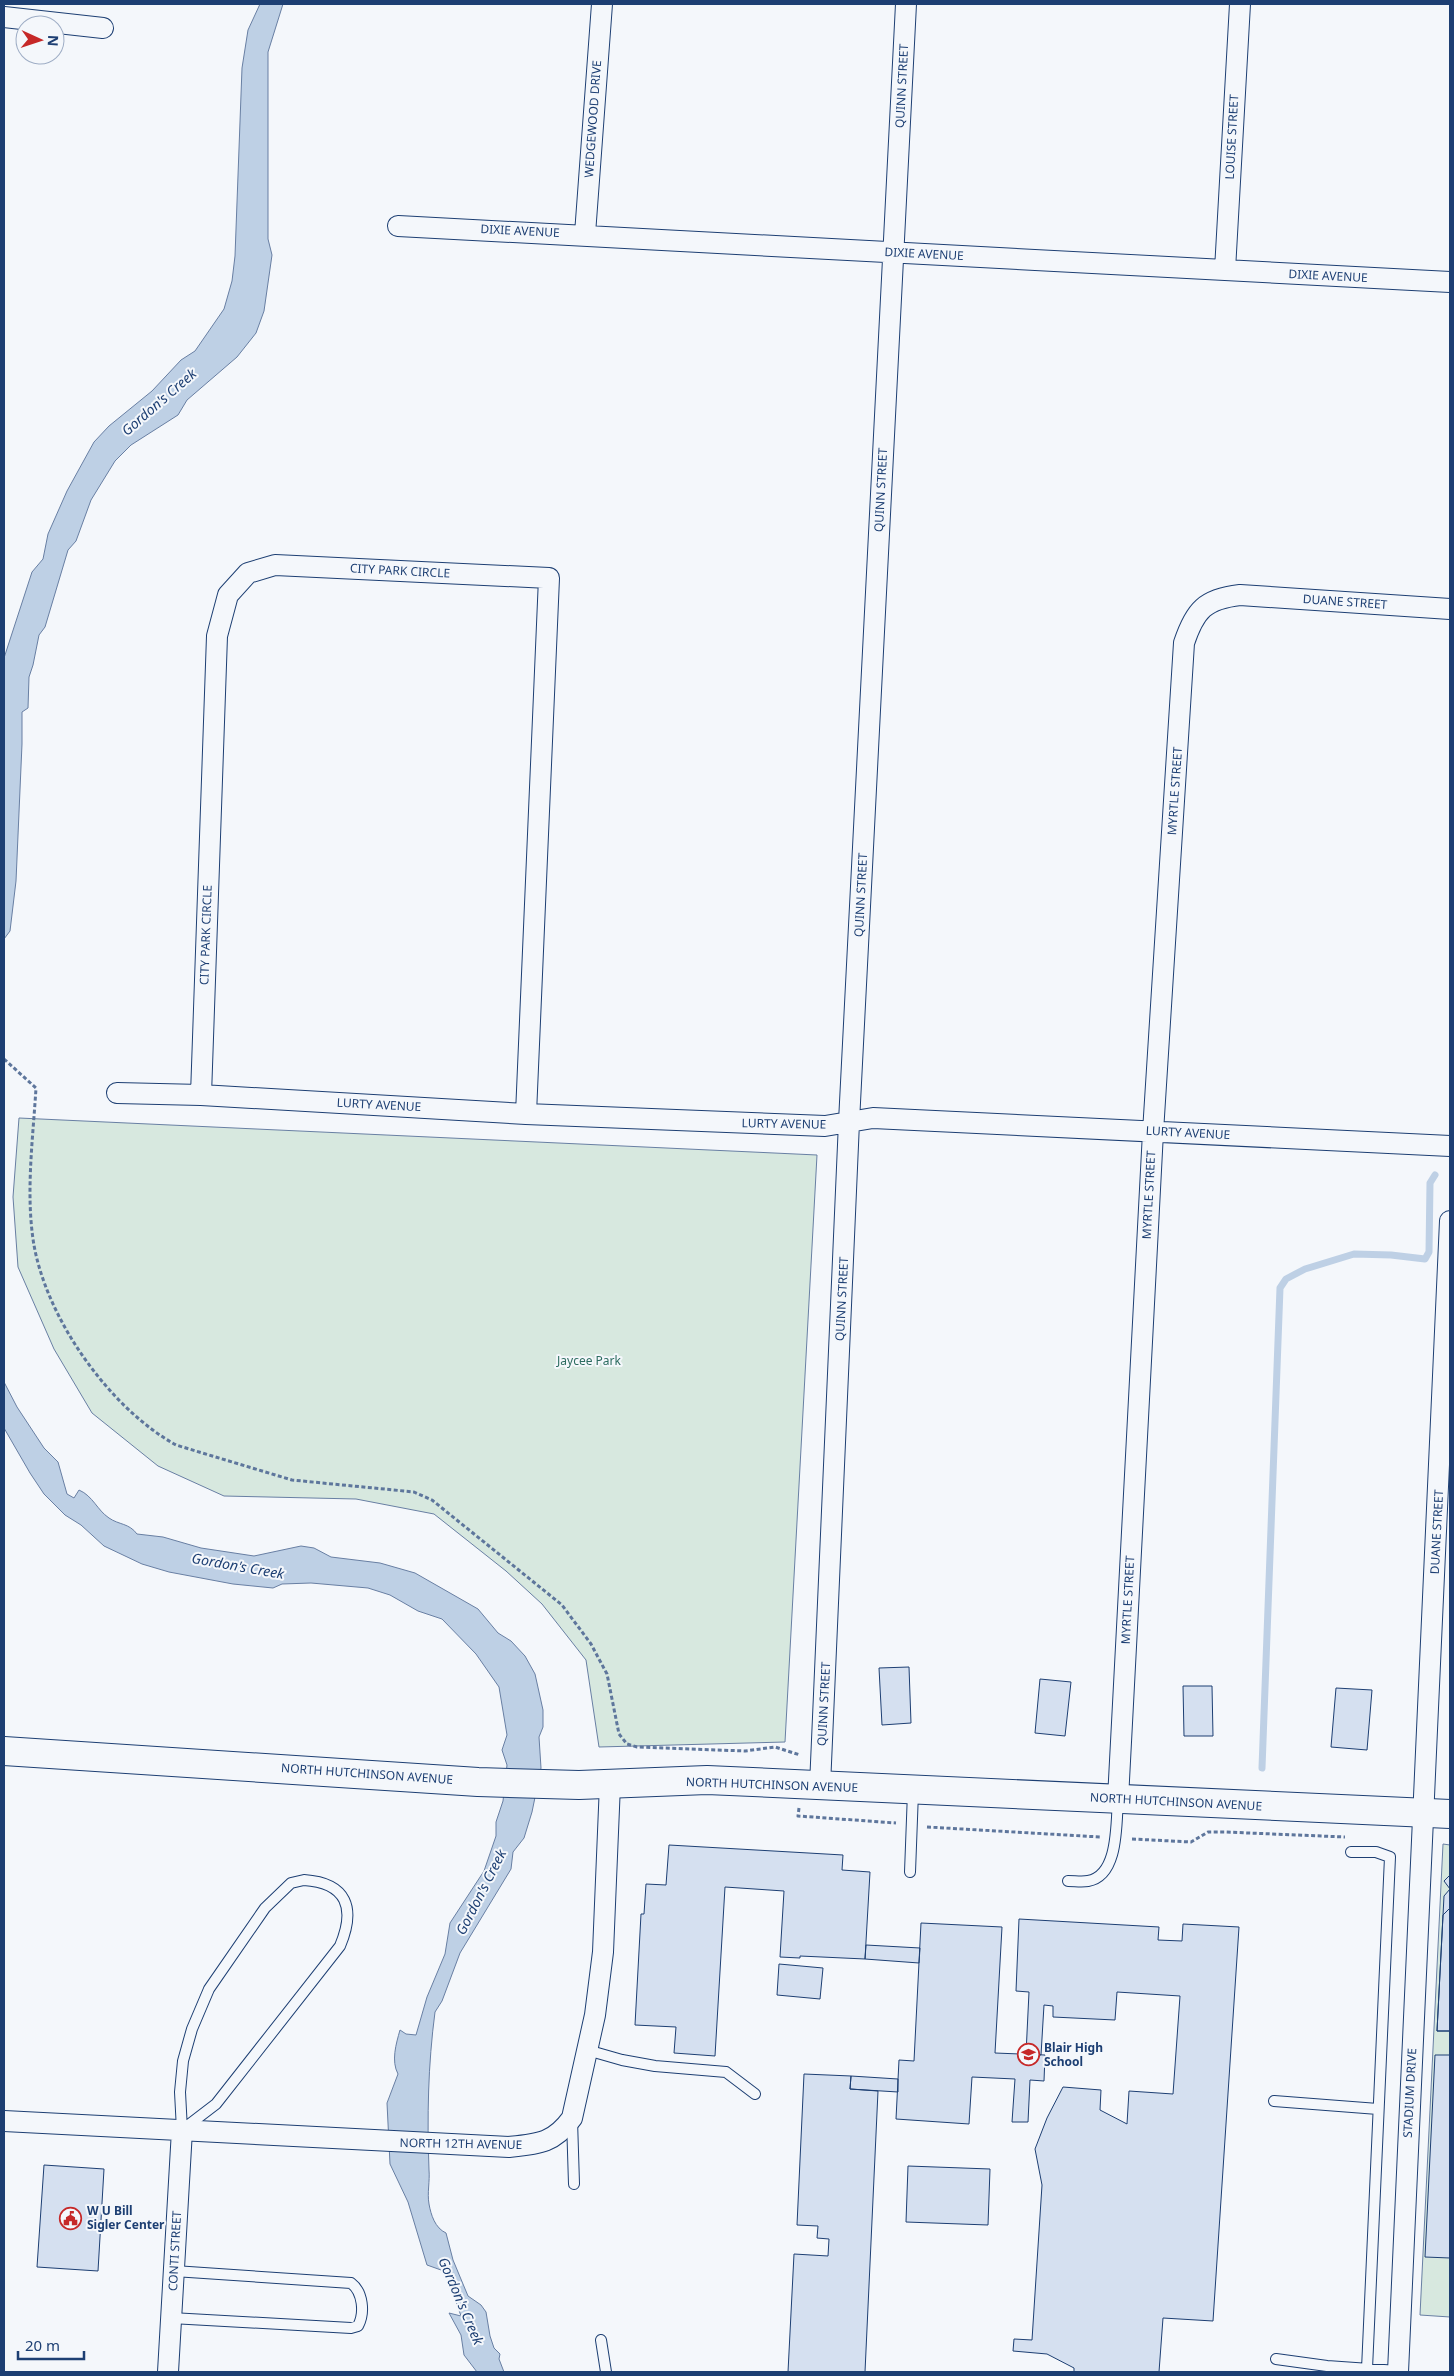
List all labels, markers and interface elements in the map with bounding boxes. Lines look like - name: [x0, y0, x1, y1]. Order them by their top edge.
- north arrow: [15, 15, 65, 65]
- text: N: [44, 35, 63, 47]
- street label: QUINN STREET: [891, 43, 912, 129]
- street label: WEDGEWOOD DRIVE: [580, 60, 605, 178]
- street label: LOUISE STREET: [1221, 94, 1242, 180]
- street label: DIXIE AVENUE: [480, 220, 560, 241]
- street label: DIXIE AVENUE: [884, 243, 964, 264]
- street label: DIXIE AVENUE: [1288, 265, 1368, 286]
- water label: Gordon's Creek: [117, 363, 201, 439]
- street label: QUINN STREET: [870, 447, 891, 533]
- street label: CITY PARK CIRCLE: [350, 559, 451, 582]
- street label: DUANE STREET: [1302, 590, 1388, 613]
- street label: MYRTLE STREET: [1163, 746, 1186, 836]
- street label: QUINN STREET: [850, 852, 871, 938]
- street label: CITY PARK CIRCLE: [195, 885, 216, 985]
- street label: LURTY AVENUE: [336, 1094, 422, 1115]
- street label: LURTY AVENUE: [742, 1114, 826, 1133]
- street label: LURTY AVENUE: [1145, 1122, 1231, 1143]
- street label: MYRTLE STREET: [1138, 1150, 1159, 1240]
- street label: QUINN STREET: [831, 1256, 852, 1342]
- park label: Jaycee Park: [556, 1352, 622, 1369]
- street label: DUANE STREET: [1426, 1489, 1447, 1575]
- water label: Gordon's Creek: [190, 1548, 287, 1583]
- street label: MYRTLE STREET: [1117, 1555, 1138, 1645]
- street label: QUINN STREET: [813, 1661, 834, 1747]
- street label: NORTH HUTCHINSON AVENUE: [281, 1759, 454, 1788]
- street label: NORTH HUTCHINSON AVENUE: [686, 1773, 858, 1796]
- street label: NORTH HUTCHINSON AVENUE: [1090, 1789, 1262, 1814]
- water label: Gordon's Creek: [451, 1845, 511, 1938]
- place label: Blair High School: [1044, 2039, 1103, 2070]
- school or university icon: Blair High School: [1016, 2043, 1040, 2067]
- street label: STADIUM DRIVE: [1399, 2048, 1420, 2138]
- street label: NORTH 12TH AVENUE: [400, 2134, 522, 2153]
- place label: W U Bill Sigler Center: [87, 2202, 165, 2233]
- public building icon: W U Bill Sigler Center: [59, 2206, 83, 2230]
- street label: CONTI STREET: [164, 2210, 185, 2292]
- water label: Gordon's Creek: [434, 2254, 489, 2349]
- scale bar: [18, 2328, 84, 2360]
- text: 20 m: [25, 2335, 60, 2355]

